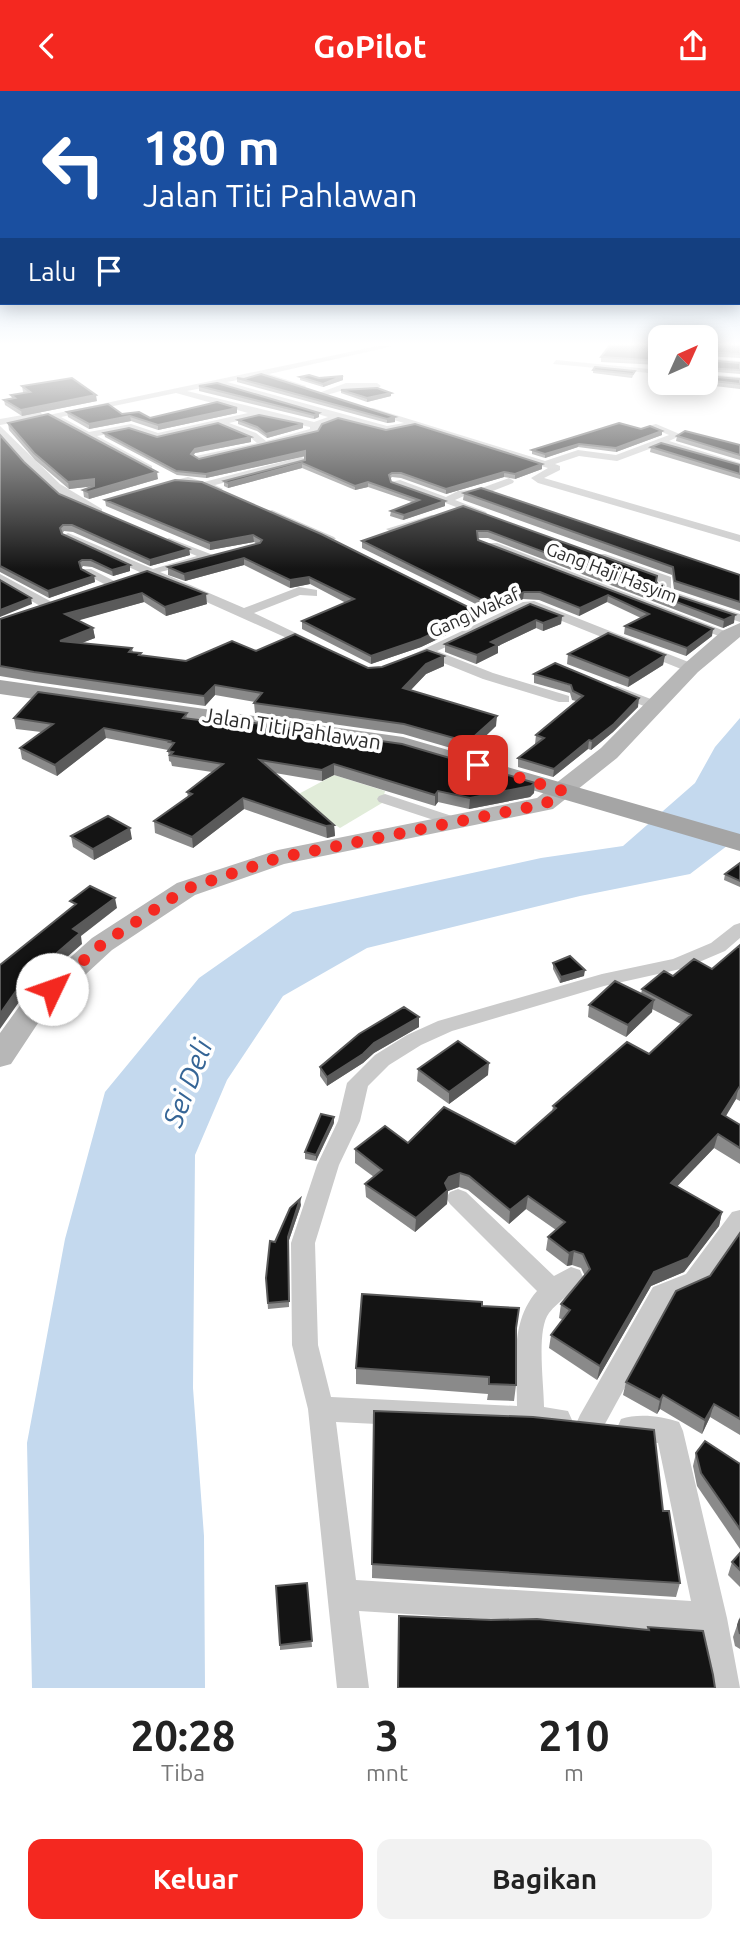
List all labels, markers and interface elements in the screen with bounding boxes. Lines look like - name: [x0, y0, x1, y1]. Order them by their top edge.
- icon: back: [28, 27, 66, 65]
- icon: share: [674, 27, 712, 65]
- text: GoPilot: [313, 28, 427, 64]
- icon: left: [28, 119, 119, 210]
- text: 180 m: [143, 119, 280, 174]
- text: Jalan Titi Pahlawan: [143, 177, 418, 213]
- icon: arrive: [90, 252, 128, 290]
- text: Lalu: [28, 257, 76, 286]
- north arrow: [648, 325, 718, 395]
- map controls: [648, 325, 718, 395]
- street label: Gang Haji Hasyim: [544, 538, 680, 606]
- street label: Gang Wakaf: [426, 583, 522, 641]
- street label: Jalan Titi Pahlawan: [201, 702, 383, 754]
- pin: [448, 735, 508, 795]
- icon: arrive: [459, 746, 497, 784]
- position arrow: [15, 952, 89, 1026]
- water label: Sei Deli: [156, 1034, 218, 1132]
- text: 20:28: [130, 1712, 236, 1759]
- text: 3: [375, 1712, 399, 1759]
- text: 210: [538, 1712, 610, 1759]
- text: Tiba: [161, 1760, 205, 1785]
- text: mnt: [366, 1760, 408, 1785]
- text: m: [564, 1760, 584, 1785]
- button: Keluar: [28, 1839, 363, 1919]
- button: Bagikan: [377, 1839, 712, 1919]

